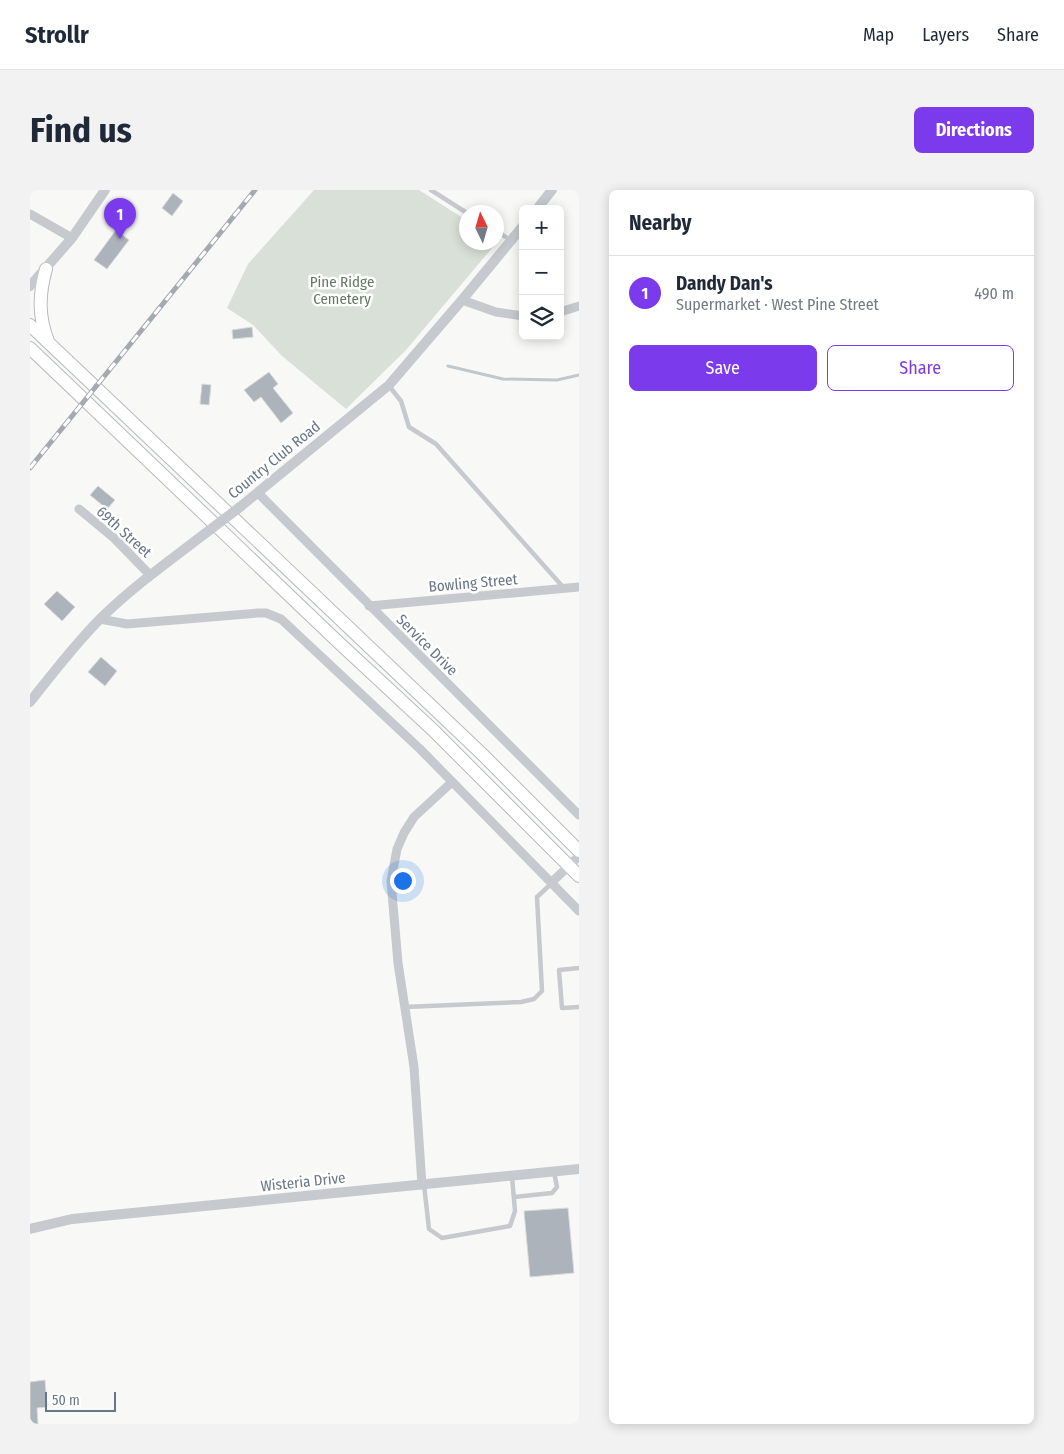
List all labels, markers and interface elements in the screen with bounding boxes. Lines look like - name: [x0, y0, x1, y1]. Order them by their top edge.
- text: Strollr: [25, 21, 89, 49]
- text: Map: [863, 24, 894, 46]
- text: Layers: [922, 24, 969, 46]
- text: Share: [997, 24, 1039, 46]
- button: Directions: [914, 107, 1034, 153]
- text: Find us: [30, 109, 132, 151]
- pin: 1: [104, 198, 136, 239]
- north arrow: [459, 205, 504, 250]
- map controls: [519, 205, 564, 340]
- button: +: [519, 205, 564, 250]
- text: Nearby: [629, 210, 691, 236]
- button: −: [519, 250, 564, 295]
- text: Dandy Dan's: [676, 272, 773, 295]
- park label: Pine Ridge Cemetery: [310, 273, 374, 308]
- text: 1: [642, 284, 648, 303]
- text: 490 m: [974, 284, 1014, 303]
- button: layers: [519, 295, 564, 340]
- text: Supermarket · West Pine Street: [676, 295, 879, 314]
- button: Save: [629, 345, 817, 391]
- button: Share: [827, 345, 1014, 391]
- street label: Country Club Road: [224, 417, 324, 503]
- street label: 69th Street: [93, 503, 155, 561]
- street label: Bowling Street: [428, 570, 518, 596]
- street label: Service Drive: [393, 611, 461, 679]
- your location: [390, 868, 416, 894]
- street label: Wisteria Drive: [260, 1169, 346, 1195]
- scale bar: [45, 1389, 116, 1412]
- text: 50 m: [52, 1392, 80, 1409]

